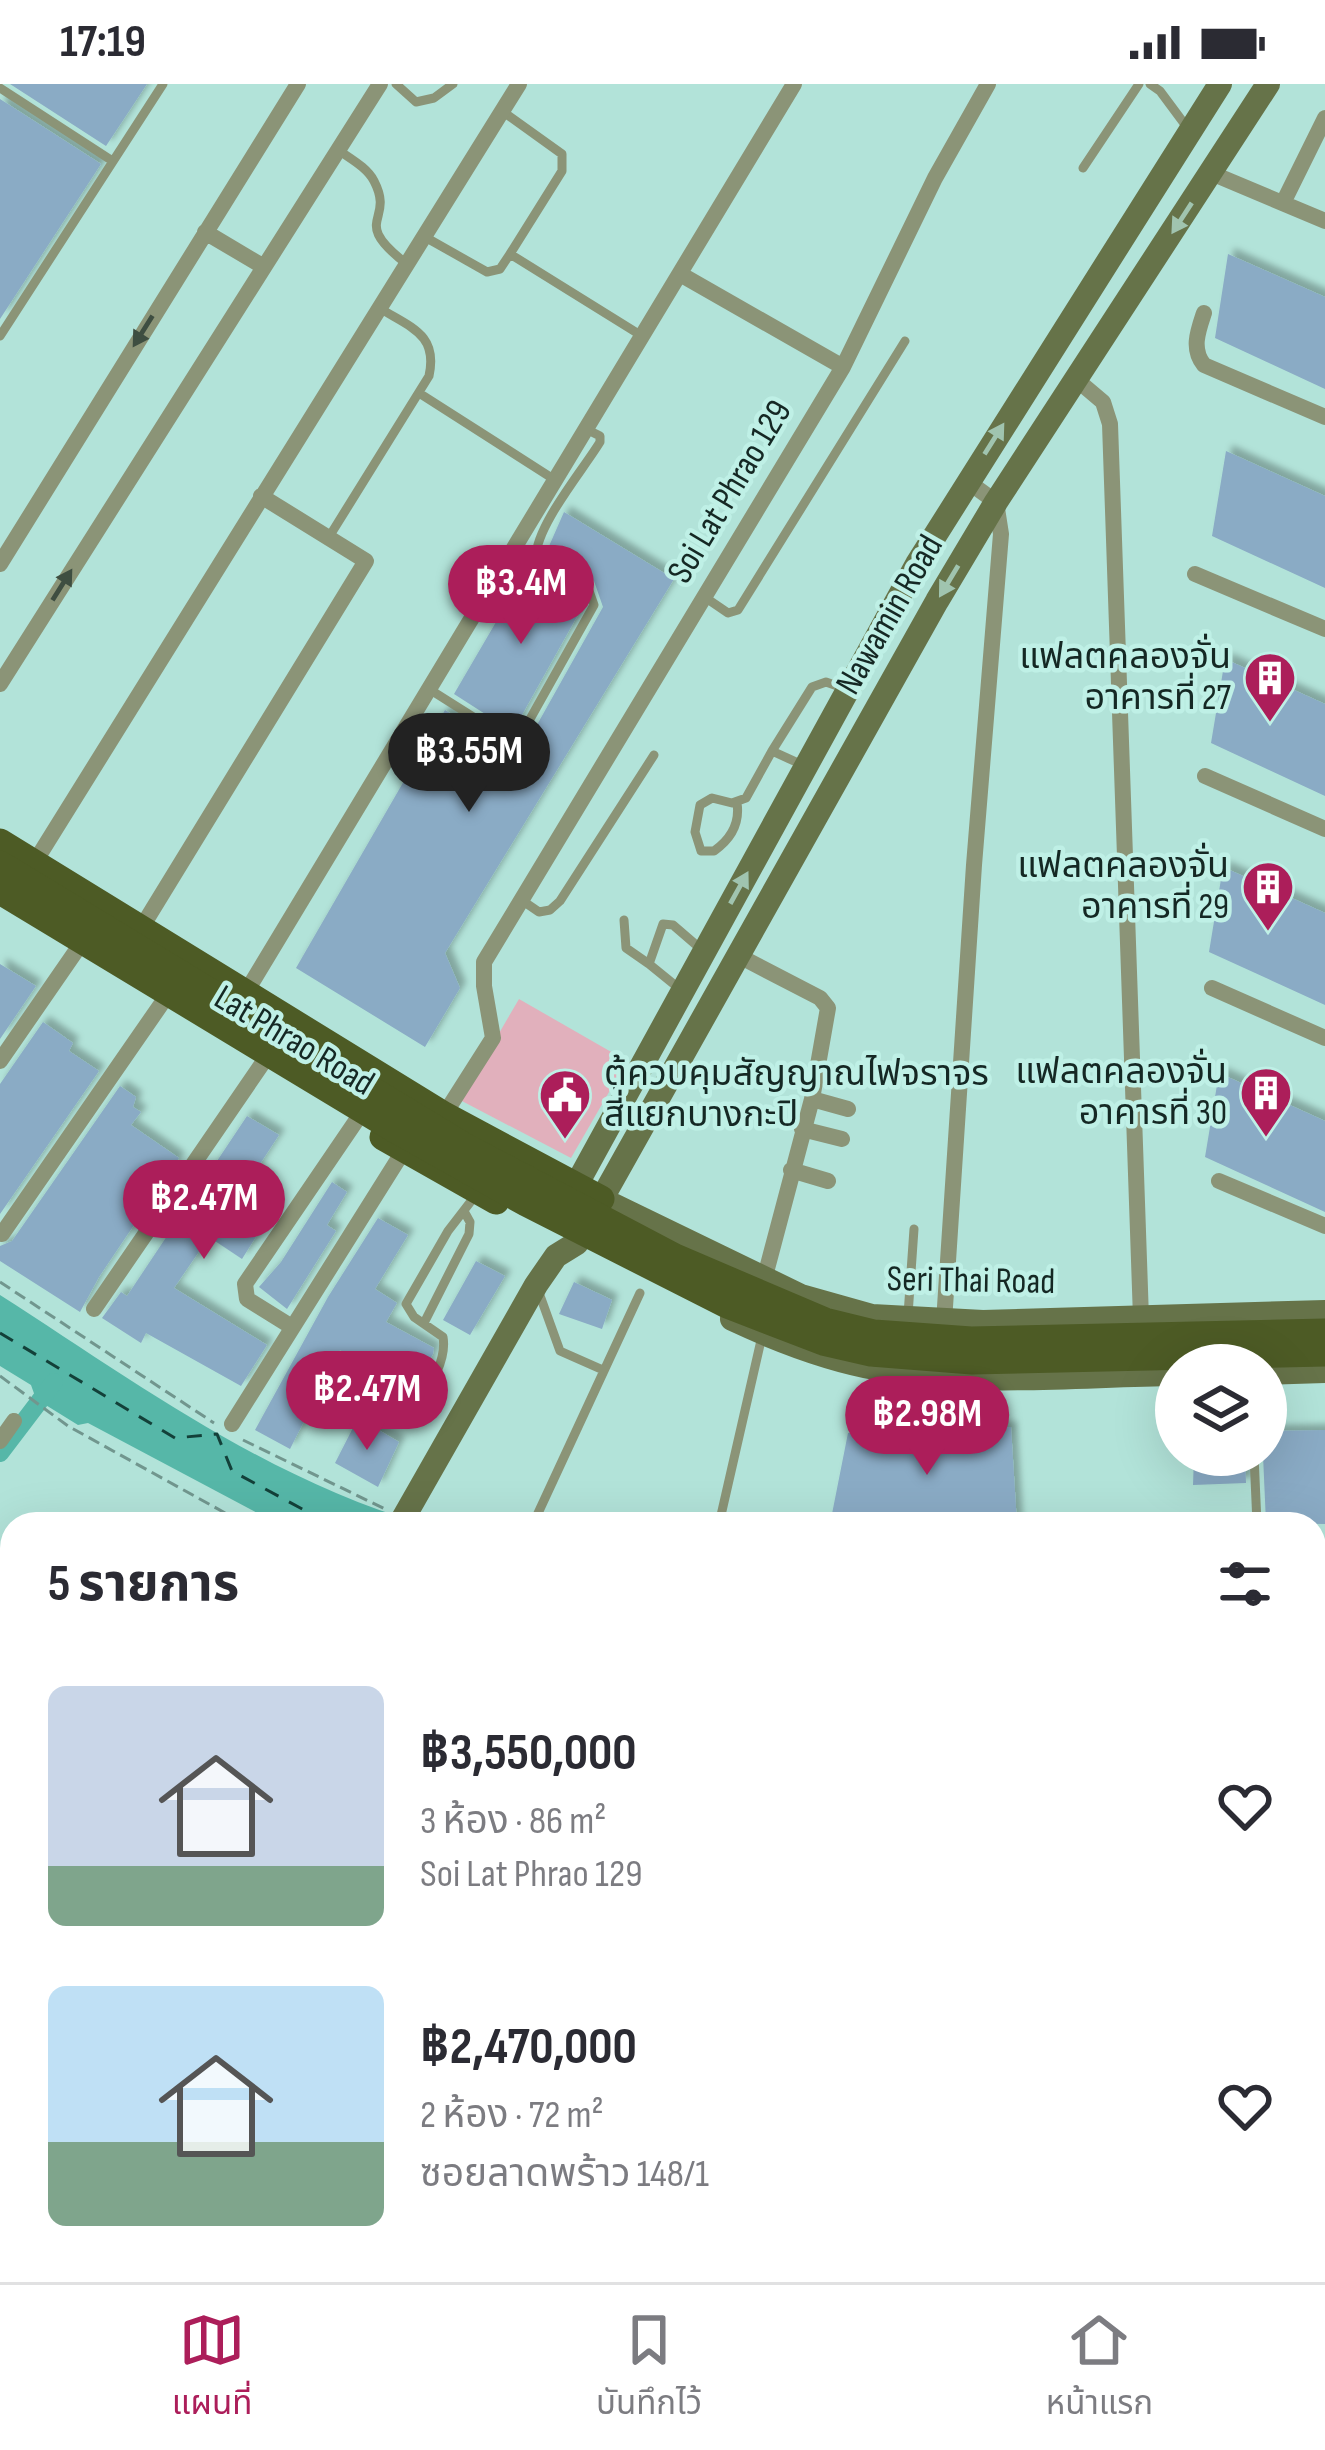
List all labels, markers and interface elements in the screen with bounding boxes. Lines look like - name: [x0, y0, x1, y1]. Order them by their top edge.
- text: 17:19: [60, 15, 146, 70]
- one-way arrow: [1172, 202, 1194, 234]
- one-way arrow: [132, 315, 154, 347]
- street label: Soi Lat Phrao 129: [659, 393, 801, 591]
- one-way arrow: [982, 423, 1004, 455]
- street label: Nawamin Road: [827, 528, 953, 702]
- pin: ฿3.4M: [437, 545, 605, 647]
- text: ฿3.4M: [475, 560, 567, 607]
- one-way arrow: [939, 564, 960, 598]
- one-way arrow: [51, 568, 72, 602]
- place label: แฟลตคลองจั่น อาคารที่ 27: [1019, 633, 1232, 720]
- building icon: แฟลตคลองจั่น อาคารที่ 27: [1242, 650, 1298, 724]
- pin: ฿3.55M: [371, 713, 567, 815]
- text: ฿3.55M: [415, 728, 523, 775]
- place label: แฟลตคลองจั่น อาคารที่ 29: [1017, 842, 1229, 929]
- building icon: แฟลตคลองจั่น อาคารที่ 29: [1240, 859, 1296, 933]
- one-way arrow: [727, 871, 748, 904]
- street label: Lat Phrao Road: [206, 977, 382, 1105]
- place label: แฟลตคลองจั่น อาคารที่ 30: [1015, 1048, 1227, 1135]
- place label: ตู้ควบคุมสัญญาณไฟจราจร สี่แยกบางกะปิ: [604, 1053, 989, 1137]
- building icon: แฟลตคลองจั่น อาคารที่ 30: [1238, 1065, 1294, 1139]
- public building icon: ตู้ควบคุมสัญญาณไฟจราจร สี่แยกบางกะปิ: [537, 1067, 593, 1141]
- pin: ฿2.47M: [106, 1160, 302, 1262]
- text: ฿2.47M: [150, 1175, 258, 1222]
- street label: Seri Thai Road: [886, 1258, 1056, 1304]
- map controls: [1155, 1344, 1287, 1476]
- button: layers: [1155, 1344, 1287, 1476]
- pin: ฿2.47M: [269, 1351, 465, 1453]
- text: ฿2.47M: [313, 1366, 421, 1413]
- pin: ฿2.98M: [829, 1376, 1025, 1478]
- text: ฿2.98M: [872, 1391, 982, 1438]
- icon: filters: [1212, 1551, 1278, 1617]
- text: 5 รายการ: [48, 1554, 239, 1615]
- text: ฿3,550,000: [420, 1723, 637, 1784]
- icon: home: [144, 1734, 288, 1878]
- icon: heart: [1212, 1773, 1278, 1839]
- text: 3 ห้อง · 86 m²: [420, 1798, 606, 1845]
- text: Soi Lat Phrao 129: [420, 1851, 642, 1898]
- text: ฿2,470,000: [420, 2017, 637, 2078]
- icon: home: [144, 2034, 288, 2178]
- icon: heart: [1212, 2073, 1278, 2139]
- text: 2 ห้อง · 72 m²: [420, 2092, 604, 2139]
- text: ซอยลาดพร้าว 148/1: [420, 2151, 709, 2198]
- tab: แผนที่: [172, 2307, 252, 2429]
- tab: บันทึกไว้: [596, 2307, 702, 2429]
- tab: หน้าแรก: [1046, 2307, 1153, 2429]

